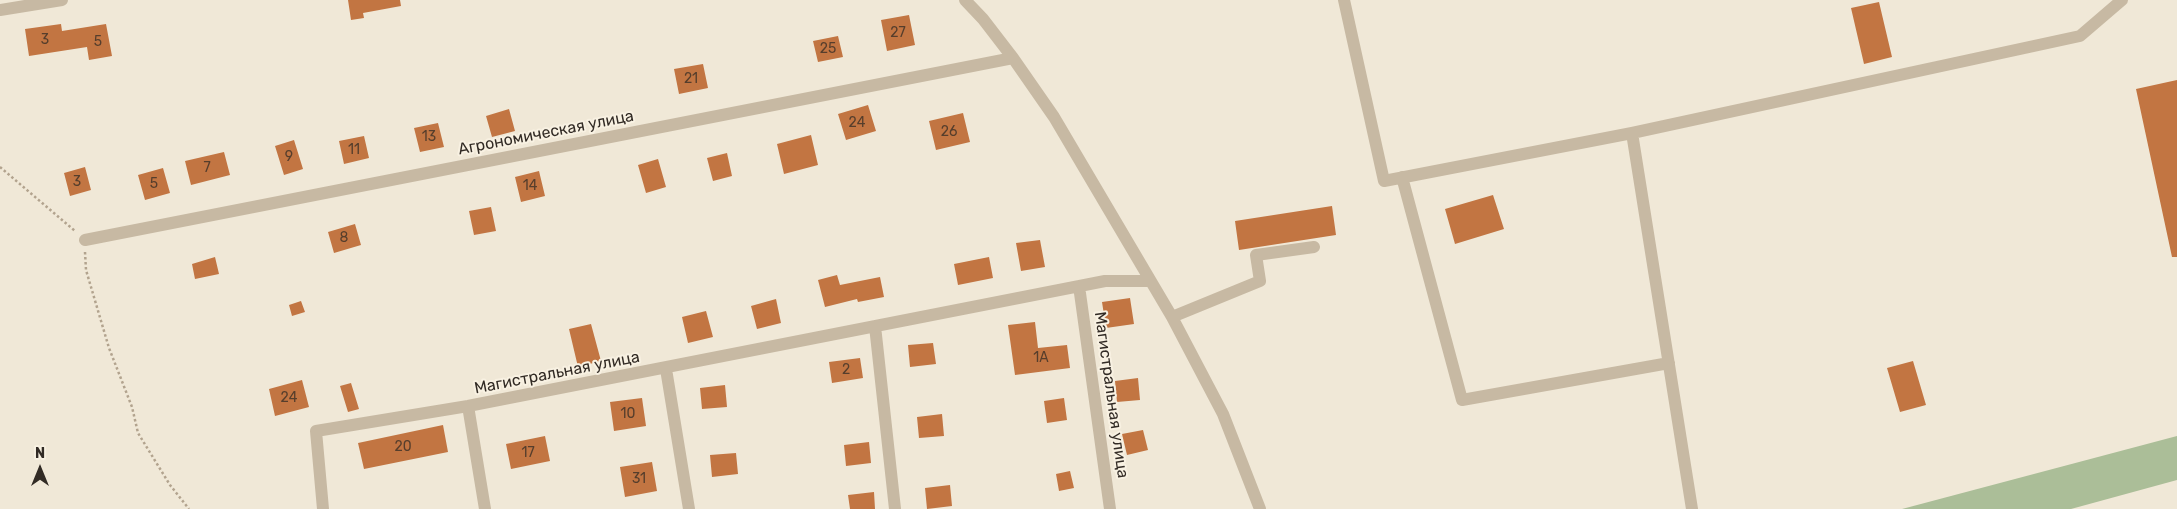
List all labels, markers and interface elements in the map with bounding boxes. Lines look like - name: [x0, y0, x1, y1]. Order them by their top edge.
- house number: 27: [890, 25, 906, 41]
- house number: 3: [41, 32, 49, 48]
- house number: 5: [94, 34, 102, 50]
- house number: 25: [820, 41, 836, 57]
- house number: 21: [684, 71, 698, 87]
- street label: Агрономическая улица: [457, 107, 635, 159]
- house number: 24: [849, 115, 865, 131]
- house number: 26: [941, 124, 957, 140]
- house number: 13: [422, 129, 436, 145]
- house number: 11: [348, 142, 360, 158]
- house number: 9: [285, 149, 293, 165]
- house number: 7: [203, 160, 211, 176]
- house number: 3: [73, 174, 81, 190]
- house number: 5: [150, 176, 158, 192]
- house number: 14: [523, 178, 537, 194]
- house number: 8: [340, 230, 348, 246]
- street label: Магистральная улица: [1090, 310, 1132, 480]
- street label: Магистральная улица: [473, 348, 641, 398]
- house number: 1А: [1033, 350, 1049, 366]
- house number: 2: [842, 362, 850, 378]
- house number: 24: [281, 390, 297, 406]
- house number: 10: [621, 406, 635, 422]
- house number: 20: [394, 439, 412, 455]
- north arrow: [15, 444, 65, 494]
- text: N: [35, 445, 45, 462]
- house number: 17: [521, 445, 535, 461]
- house number: 31: [632, 471, 646, 487]

